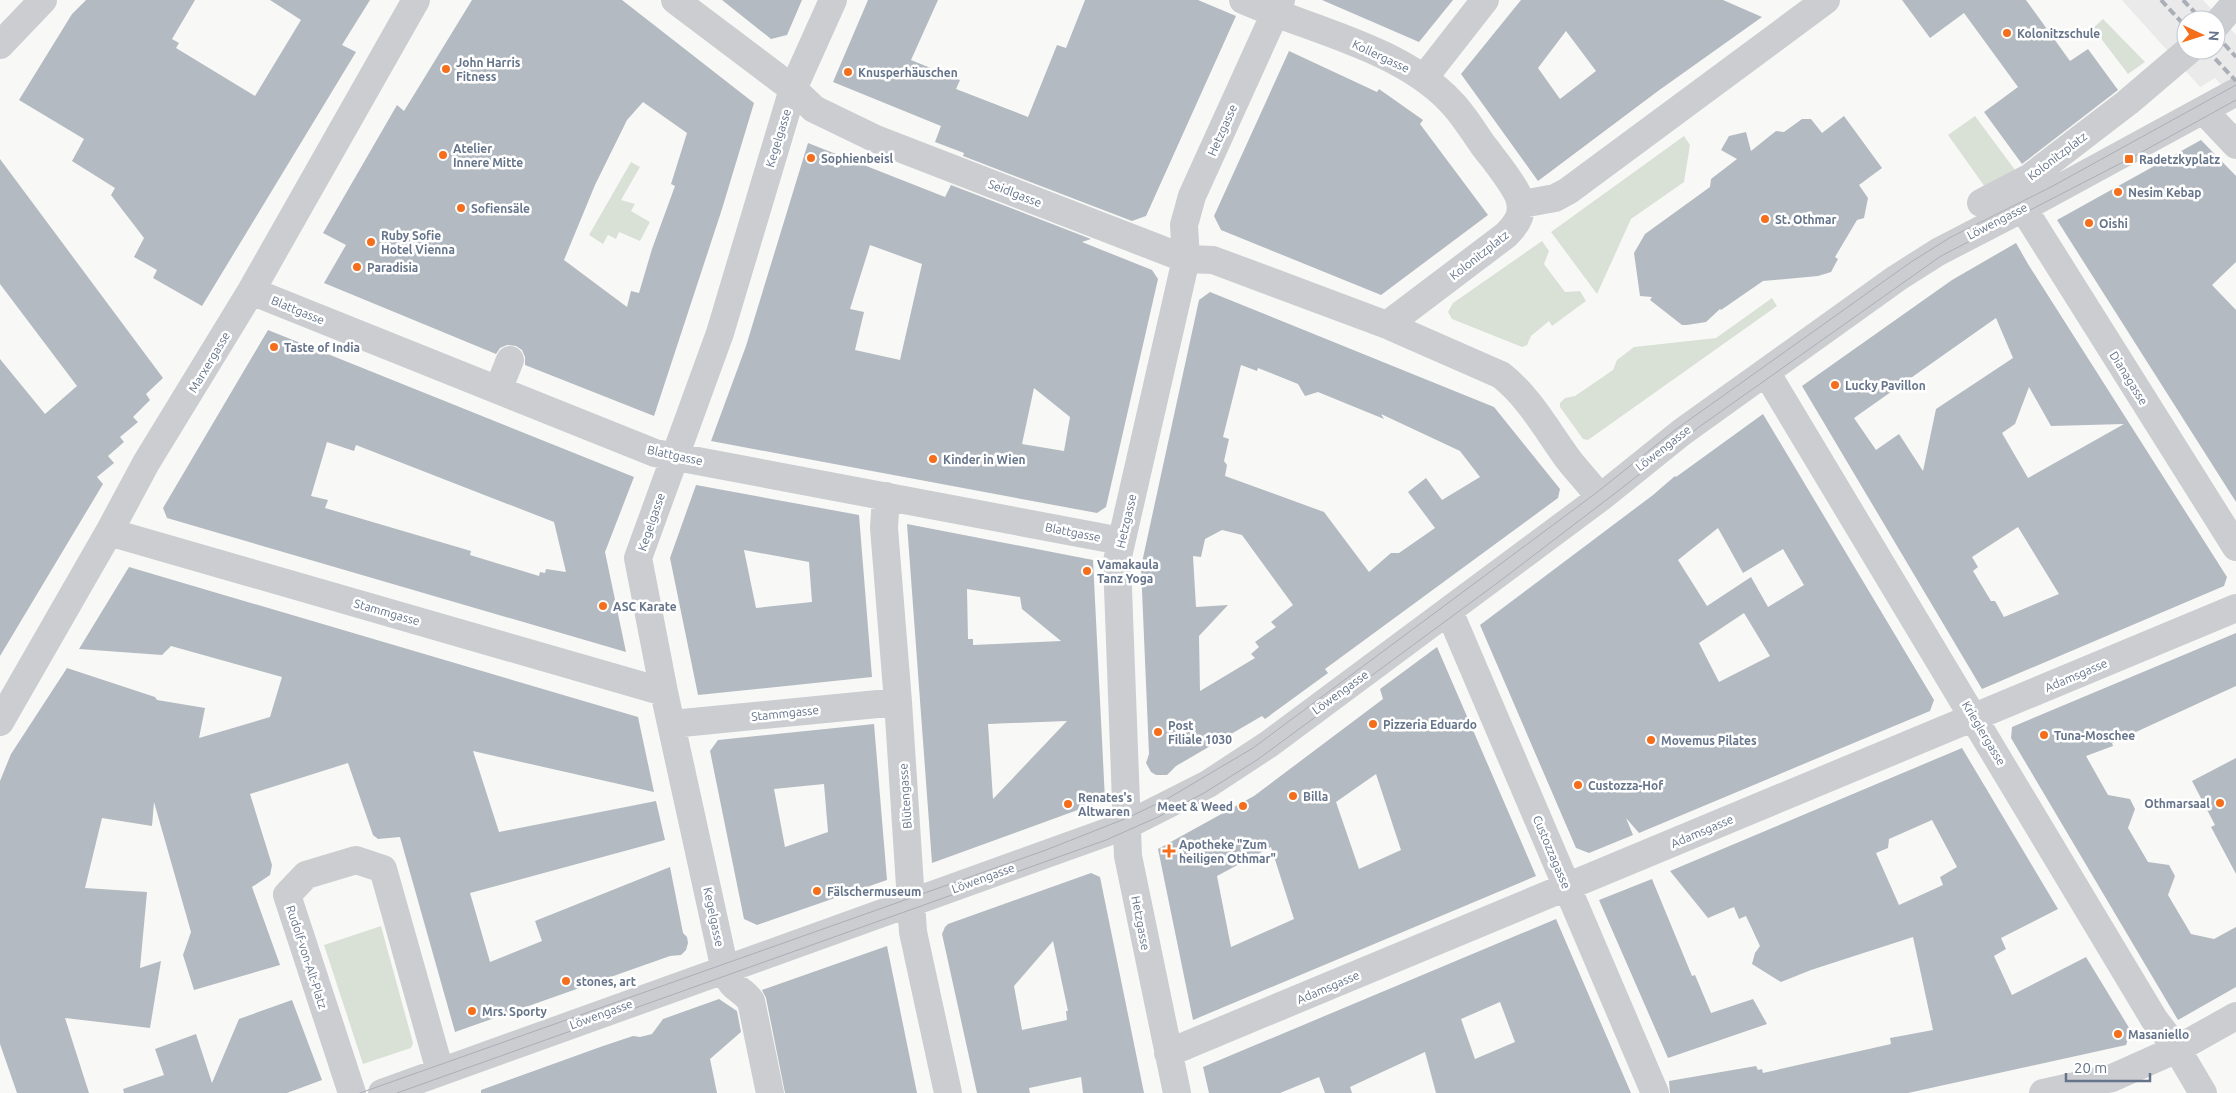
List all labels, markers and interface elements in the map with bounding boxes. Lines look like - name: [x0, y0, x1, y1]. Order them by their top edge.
- north arrow: [2176, 10, 2226, 60]
- marker: Kolonitzschule: [2001, 27, 2013, 39]
- place label: Kolonitzschule: [2017, 27, 2100, 40]
- text: N: [2206, 30, 2222, 42]
- street label: Kollergasse: [1350, 37, 1412, 75]
- place label: John Harris Fitness: [456, 56, 521, 83]
- marker: John Harris Fitness: [440, 63, 452, 75]
- marker: Knusperhäuschen: [842, 66, 854, 78]
- place label: Knusperhäuschen: [858, 66, 958, 79]
- street label: Hetzgasse: [1205, 102, 1239, 158]
- street label: Kegelgasse: [763, 107, 793, 169]
- street label: Kolonitzplatz: [2025, 129, 2090, 183]
- place label: Atelier Innere Mitte: [453, 142, 523, 169]
- marker: Atelier Innere Mitte: [437, 149, 449, 161]
- marker: Sophienbeisl: [805, 152, 817, 164]
- place label: Sophienbeisl: [821, 152, 894, 165]
- marker: Radetzkyplatz: [2123, 153, 2135, 165]
- place label: Radetzkyplatz: [2139, 153, 2220, 166]
- street label: Seidlgasse: [986, 177, 1044, 209]
- marker: Nesim Kebap: [2112, 186, 2124, 198]
- place label: Nesim Kebap: [2128, 186, 2201, 199]
- street label: Löwengasse: [1965, 200, 2029, 242]
- marker: Sofiensäle: [455, 202, 467, 214]
- place label: Sofiensäle: [471, 202, 530, 215]
- marker: St. Othmar: [1759, 213, 1771, 225]
- place label: St. Othmar: [1775, 213, 1836, 226]
- marker: Oishi: [2083, 217, 2095, 229]
- place label: Oishi: [2099, 217, 2128, 230]
- street label: Kolonitzplatz: [1447, 228, 1511, 282]
- place label: Ruby Sofie Hotel Vienna: [381, 229, 455, 256]
- marker: Ruby Sofie Hotel Vienna: [365, 236, 377, 248]
- marker: Paradisia: [351, 261, 363, 273]
- place label: Paradisia: [367, 261, 418, 274]
- street label: Blattgasse: [269, 293, 327, 327]
- street label: Marxergasse: [186, 329, 232, 395]
- marker: Taste of India: [268, 341, 280, 353]
- place label: Taste of India: [284, 341, 360, 354]
- street label: Dianagasse: [2107, 349, 2151, 407]
- marker: Lucky Pavillon: [1829, 379, 1841, 391]
- place label: Lucky Pavillon: [1845, 379, 1926, 392]
- street label: Löwengasse: [1633, 423, 1693, 473]
- street label: Blattgasse: [646, 443, 704, 467]
- marker: Kinder in Wien: [927, 453, 939, 465]
- place label: Kinder in Wien: [943, 453, 1026, 466]
- street label: Kegelgasse: [635, 491, 667, 553]
- street label: Hetzgasse: [1113, 493, 1139, 549]
- street label: Blattgasse: [1044, 520, 1102, 544]
- place label: Vamakaula Tanz Yoga: [1097, 558, 1159, 585]
- marker: Vamakaula Tanz Yoga: [1081, 565, 1093, 577]
- street label: Stammgasse: [353, 596, 421, 628]
- marker: ASC Karate: [597, 600, 609, 612]
- place label: ASC Karate: [613, 600, 677, 613]
- street label: Adamsgasse: [2043, 656, 2109, 694]
- street label: Löwengasse: [1309, 667, 1371, 717]
- street label: Krieglergasse: [1960, 698, 2008, 768]
- street label: Stammgasse: [751, 703, 819, 723]
- marker: Pizzeria Eduardo: [1367, 718, 1379, 730]
- place label: Pizzeria Eduardo: [1383, 718, 1477, 731]
- place label: Post Filiale 1030: [1168, 719, 1232, 746]
- marker: Post Filiale 1030: [1152, 726, 1164, 738]
- marker: Tuna-Moschee: [2038, 729, 2050, 741]
- place label: Tuna-Moschee: [2054, 729, 2135, 742]
- marker: Movemus Pilates: [1645, 734, 1657, 746]
- place label: Movemus Pilates: [1661, 734, 1757, 747]
- street label: Blütengasse: [896, 763, 914, 829]
- marker: Custozza-Hof: [1572, 779, 1584, 791]
- place label: Custozza-Hof: [1588, 779, 1664, 792]
- marker: Billa: [1287, 790, 1299, 802]
- place label: Billa: [1303, 790, 1328, 803]
- place label: Renates's Altwaren: [1078, 791, 1133, 818]
- place label: Othmarsaal: [2144, 797, 2210, 810]
- marker: Othmarsaal: [2214, 797, 2226, 809]
- marker: Renates's Altwaren: [1062, 798, 1074, 810]
- place label: Meet & Weed: [1157, 800, 1233, 813]
- marker: Meet & Weed: [1237, 800, 1249, 812]
- street label: Adamsgasse: [1669, 812, 1735, 850]
- street label: Custozzagasse: [1531, 813, 1573, 891]
- place label: Apotheke "Zum heiligen Othmar": [1179, 838, 1276, 865]
- marker: Apotheke "Zum heiligen Othmar": [1163, 845, 1175, 857]
- street label: Löwengasse: [950, 861, 1016, 895]
- marker: Fälschermuseum: [811, 885, 823, 897]
- place label: Fälschermuseum: [827, 885, 921, 898]
- street label: Kegelgasse: [701, 886, 727, 948]
- street label: Hetzgasse: [1129, 895, 1153, 951]
- street label: Rudolf-von-Alt-Platz: [284, 904, 330, 1011]
- street label: Adamsgasse: [1295, 968, 1361, 1006]
- marker: stones, art: [560, 975, 572, 987]
- place label: stones, art: [576, 975, 636, 988]
- street label: Löwengasse: [568, 997, 634, 1031]
- marker: Mrs. Sporty: [466, 1005, 478, 1017]
- place label: Mrs. Sporty: [482, 1005, 547, 1018]
- marker: Masaniello: [2112, 1028, 2124, 1040]
- place label: Masaniello: [2128, 1028, 2189, 1041]
- scale bar: [2066, 1050, 2150, 1082]
- text: 20 m: [2074, 1059, 2107, 1076]

